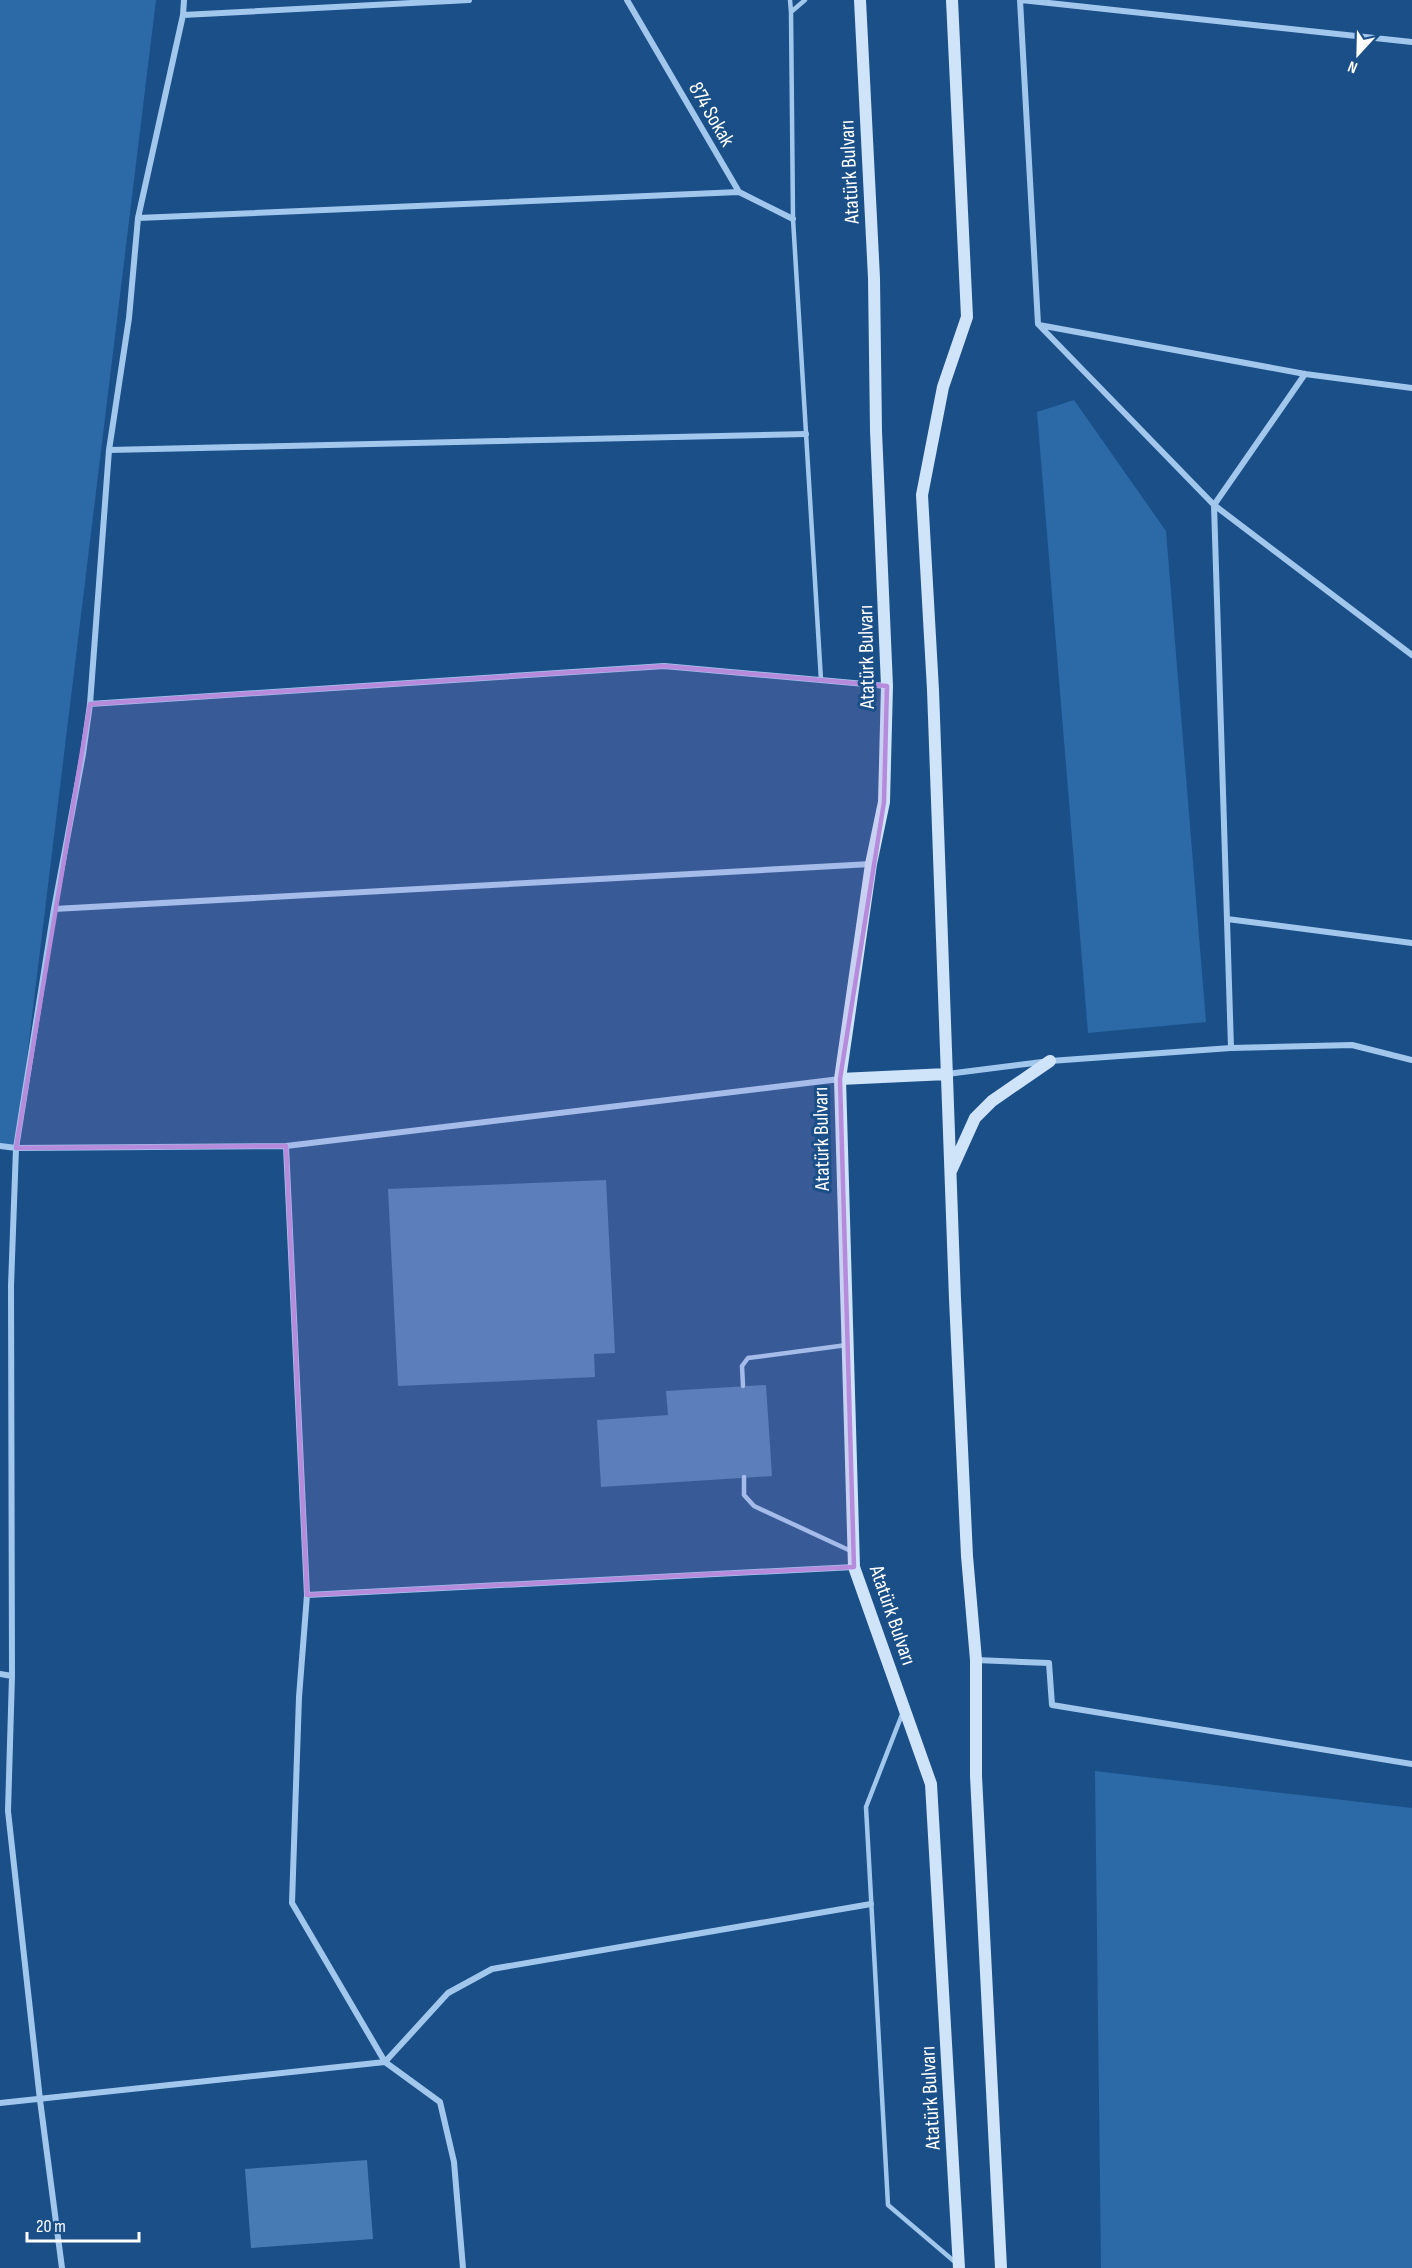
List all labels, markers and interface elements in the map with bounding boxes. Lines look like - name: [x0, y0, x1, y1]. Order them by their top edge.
- north arrow: [1328, 24, 1388, 84]
- text: N: [1345, 56, 1360, 77]
- street label: 874 Sokak: [683, 78, 740, 151]
- street label: Atatürk Bulvarı: [834, 119, 865, 225]
- street label: Atatürk Bulvarı: [853, 605, 880, 710]
- street label: Atatürk Bulvarı: [808, 1087, 835, 1192]
- street label: Atatürk Bulvarı: [863, 1561, 921, 1668]
- street label: Atatürk Bulvarı: [915, 2045, 946, 2151]
- scale bar: [27, 2205, 140, 2243]
- text: 20 m: [36, 2216, 66, 2237]

